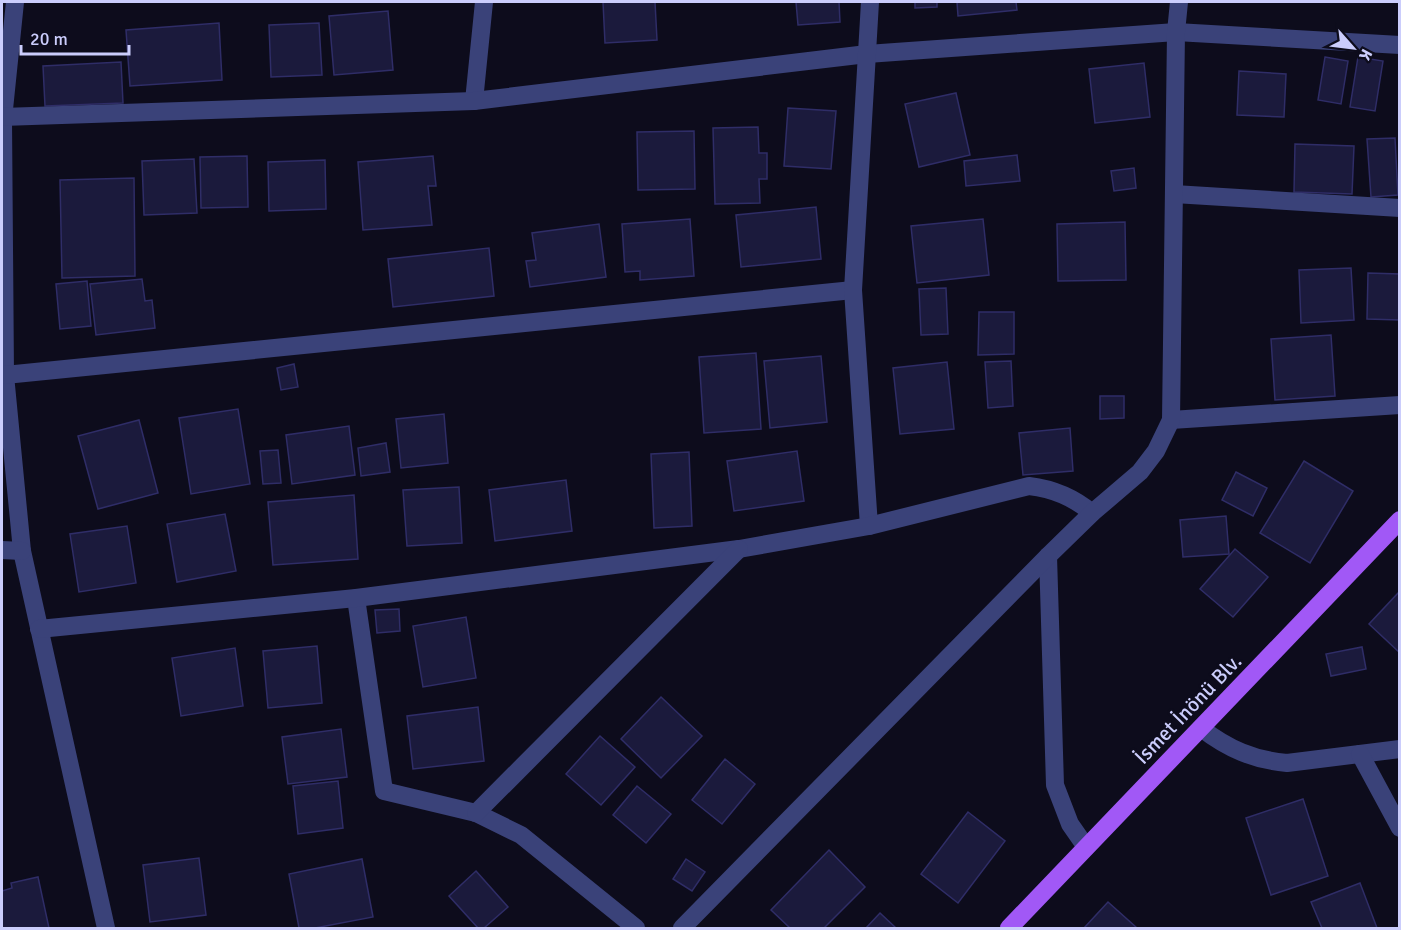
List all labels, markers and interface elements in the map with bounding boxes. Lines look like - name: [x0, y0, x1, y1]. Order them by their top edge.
- scale bar: [21, 18, 129, 56]
- north arrow: [1323, 18, 1383, 78]
- text: 20 m: [30, 28, 68, 50]
- text: K: [1354, 45, 1377, 64]
- street label: İsmet İnönü Blv.: [1129, 648, 1247, 770]

